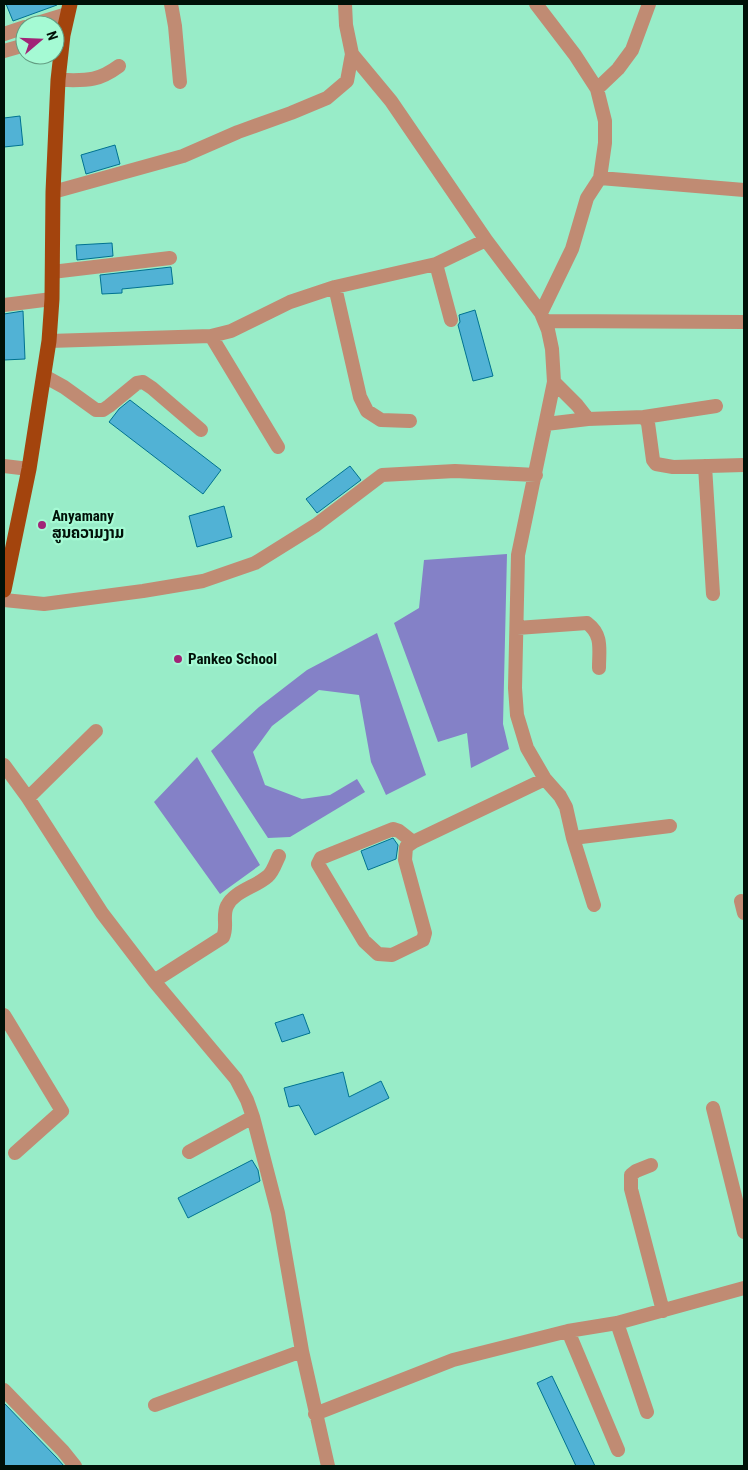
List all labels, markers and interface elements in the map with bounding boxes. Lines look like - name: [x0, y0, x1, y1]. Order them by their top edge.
- north arrow: [15, 15, 65, 65]
- text: N: [43, 29, 61, 42]
- place label: Anyamany ສູນຄວາມງາມ: [52, 507, 124, 544]
- marker: Anyamany ສູນຄວາມງາມ: [36, 519, 48, 531]
- place label: Pankeo School: [188, 650, 277, 668]
- marker: Pankeo School: [172, 653, 184, 665]

